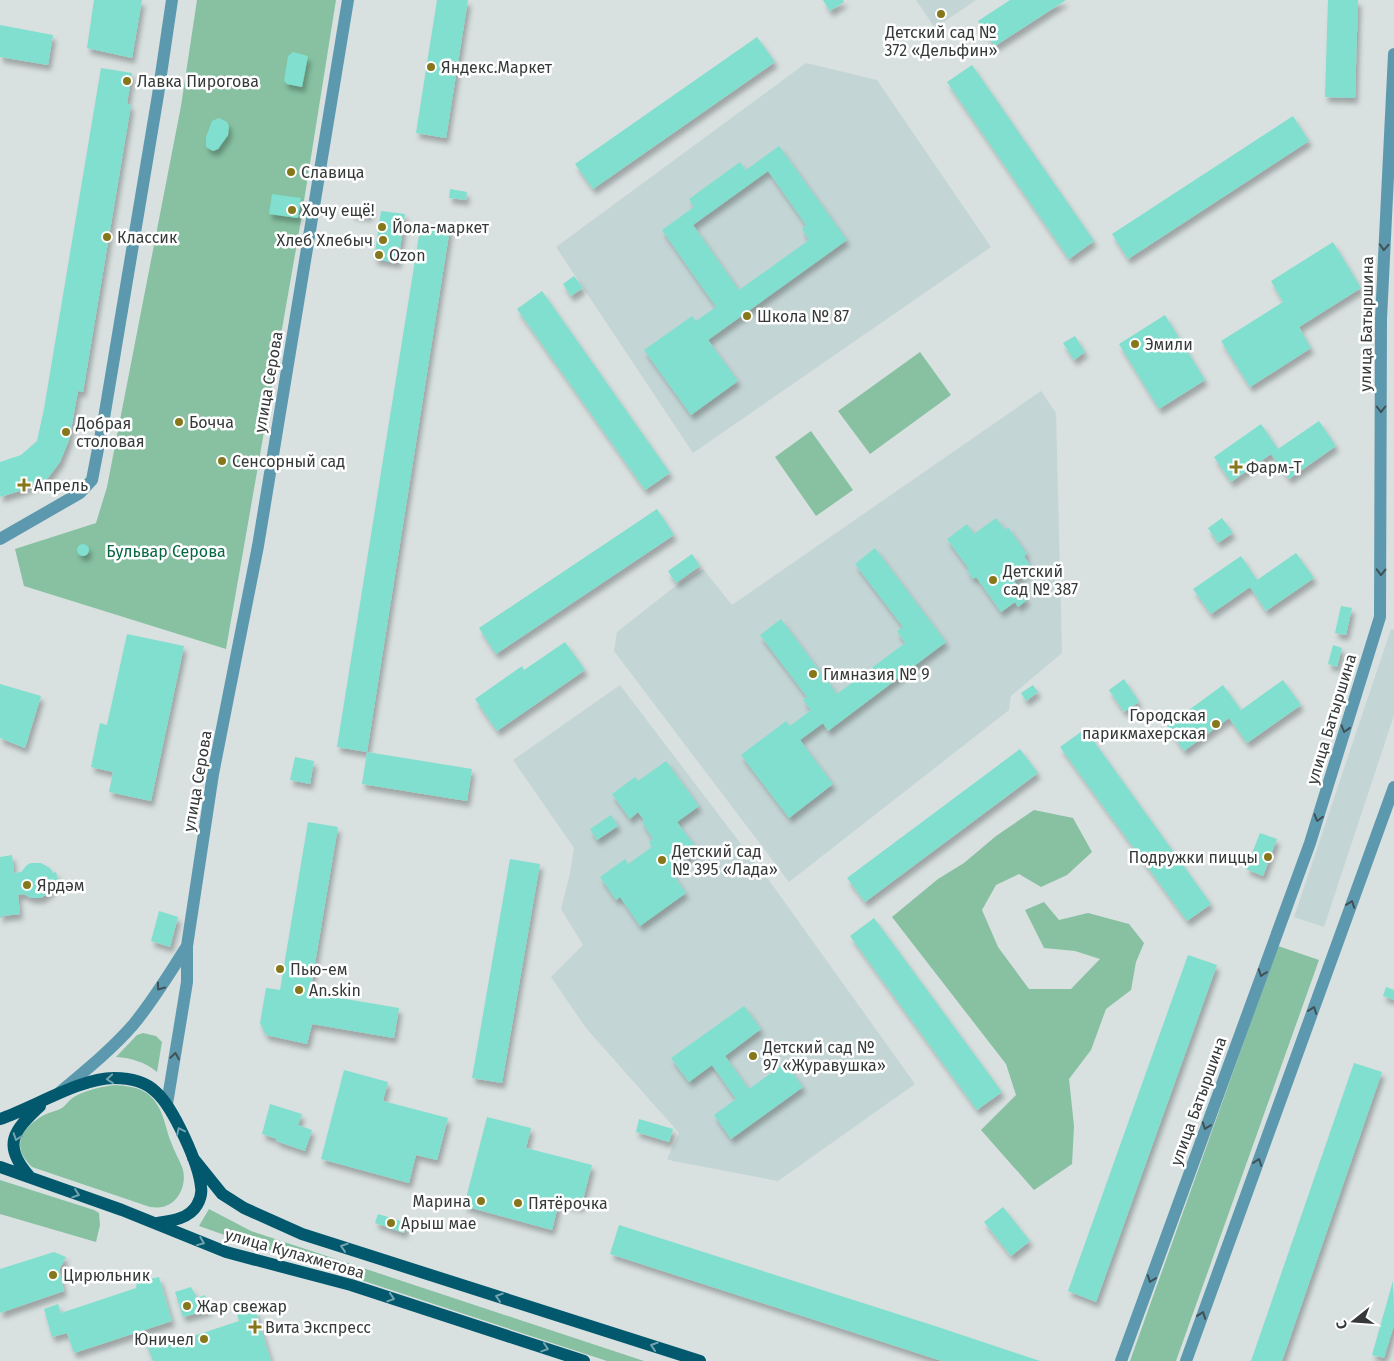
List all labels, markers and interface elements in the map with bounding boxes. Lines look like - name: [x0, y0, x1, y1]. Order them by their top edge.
- marker: Детский сад № 372 «Дельфин»: [935, 8, 947, 20]
- place label: Детский сад № 372 «Дельфин»: [884, 23, 998, 60]
- place label: Яндекс.Маркет: [441, 58, 553, 77]
- marker: Яндекс.Маркет: [425, 61, 437, 73]
- place label: Лавка Пирогова: [137, 72, 259, 91]
- marker: Лавка Пирогова: [121, 75, 133, 87]
- place label: Славица: [301, 163, 365, 182]
- marker: Славица: [285, 166, 297, 178]
- place label: Хочу ещё!: [302, 201, 375, 220]
- marker: Хочу ещё!: [286, 204, 298, 216]
- place label: Йола-маркет: [392, 218, 490, 237]
- marker: Йола-маркет: [376, 221, 388, 233]
- place label: Классик: [117, 228, 178, 247]
- marker: Классик: [101, 231, 113, 243]
- place label: Хлеб Хлебыч: [277, 231, 373, 250]
- marker: Хлеб Хлебыч: [377, 234, 389, 246]
- one-way arrow: [1379, 243, 1390, 251]
- place label: Ozon: [389, 246, 426, 265]
- marker: Ozon: [373, 249, 385, 261]
- street label: улица Батыршина: [1356, 256, 1377, 392]
- place label: Школа № 87: [757, 307, 849, 326]
- marker: Школа № 87: [741, 310, 753, 322]
- street label: улица Серова: [250, 330, 287, 434]
- place label: Эмили: [1145, 335, 1193, 354]
- marker: Эмили: [1129, 338, 1141, 350]
- one-way arrow: [1376, 406, 1386, 413]
- place label: Бочча: [189, 413, 234, 432]
- place label: Добрая столовая: [75, 414, 145, 451]
- marker: Бочча: [173, 416, 185, 428]
- marker: Добрая столовая: [60, 426, 72, 438]
- place label: Сенсорный сад: [232, 452, 345, 471]
- marker: Сенсорный сад: [216, 455, 228, 467]
- place label: Фарм-Т: [1246, 458, 1303, 477]
- marker: Фарм-Т: [1230, 461, 1242, 473]
- place label: Апрель: [34, 476, 88, 495]
- marker: Апрель: [18, 479, 30, 491]
- park label: Бульвар Серова: [106, 542, 226, 561]
- place label: Детский сад № 387: [1002, 562, 1078, 599]
- one-way arrow: [1376, 568, 1386, 576]
- marker: Детский сад № 387: [987, 574, 999, 586]
- street label: улица Батыршина: [1303, 652, 1360, 787]
- place label: Гимназия № 9: [823, 665, 930, 684]
- marker: Гимназия № 9: [807, 668, 819, 680]
- place label: Городская парикмахерская: [1082, 706, 1206, 743]
- marker: Городская парикмахерская: [1210, 718, 1222, 730]
- one-way arrow: [1341, 724, 1351, 733]
- street label: улица Серова: [179, 729, 216, 833]
- one-way arrow: [1313, 813, 1323, 821]
- place label: Детский сад № 395 «Лада»: [671, 842, 778, 879]
- place label: Подружки пиццы: [1129, 848, 1258, 867]
- marker: Подружки пиццы: [1262, 851, 1274, 863]
- marker: Детский сад № 395 «Лада»: [656, 854, 668, 866]
- place label: Ярдәм: [37, 876, 85, 895]
- marker: Ярдәм: [21, 879, 33, 891]
- one-way arrow: [1345, 900, 1355, 909]
- place label: Пью-ем: [290, 960, 348, 979]
- marker: Пью-ем: [274, 963, 286, 975]
- one-way arrow: [1258, 969, 1268, 977]
- one-way arrow: [157, 981, 166, 991]
- place label: An.skin: [309, 981, 361, 1000]
- marker: An.skin: [293, 984, 305, 996]
- one-way arrow: [1307, 1006, 1317, 1014]
- street label: улица Батыршина: [1166, 1034, 1231, 1168]
- place label: Детский сад № 97 «Журавушка»: [762, 1038, 886, 1075]
- marker: Детский сад № 97 «Журавушка»: [747, 1050, 759, 1062]
- one-way arrow: [170, 1051, 180, 1060]
- one-way arrow: [105, 1074, 113, 1085]
- one-way arrow: [1202, 1121, 1212, 1130]
- one-way arrow: [176, 1127, 186, 1136]
- one-way arrow: [12, 1132, 22, 1140]
- one-way arrow: [1252, 1159, 1262, 1167]
- one-way arrow: [72, 1188, 80, 1198]
- place label: Марина: [413, 1192, 471, 1211]
- place label: Пятёрочка: [528, 1194, 608, 1213]
- marker: Марина: [475, 1195, 487, 1207]
- marker: Пятёрочка: [512, 1197, 524, 1209]
- place label: Арыш мае: [401, 1214, 477, 1233]
- marker: Арыш мае: [385, 1217, 397, 1229]
- street label: улица Кулахметова: [223, 1224, 367, 1282]
- one-way arrow: [197, 1237, 205, 1247]
- one-way arrow: [341, 1243, 349, 1253]
- place label: Цирюльник: [63, 1266, 151, 1285]
- marker: Цирюльник: [47, 1269, 59, 1281]
- one-way arrow: [1147, 1274, 1157, 1283]
- one-way arrow: [386, 1292, 395, 1302]
- one-way arrow: [496, 1292, 504, 1302]
- north arrow: [1329, 1296, 1379, 1346]
- place label: Жар свежар: [197, 1297, 287, 1316]
- marker: Жар свежар: [181, 1300, 193, 1312]
- one-way arrow: [1197, 1311, 1207, 1320]
- place label: Вита Экспресс: [265, 1318, 371, 1337]
- text: С: [1333, 1318, 1351, 1331]
- marker: Вита Экспресс: [249, 1321, 261, 1333]
- place label: Юничел: [134, 1330, 194, 1349]
- marker: Юничел: [198, 1333, 210, 1345]
- one-way arrow: [650, 1342, 659, 1352]
- one-way arrow: [541, 1343, 549, 1353]

